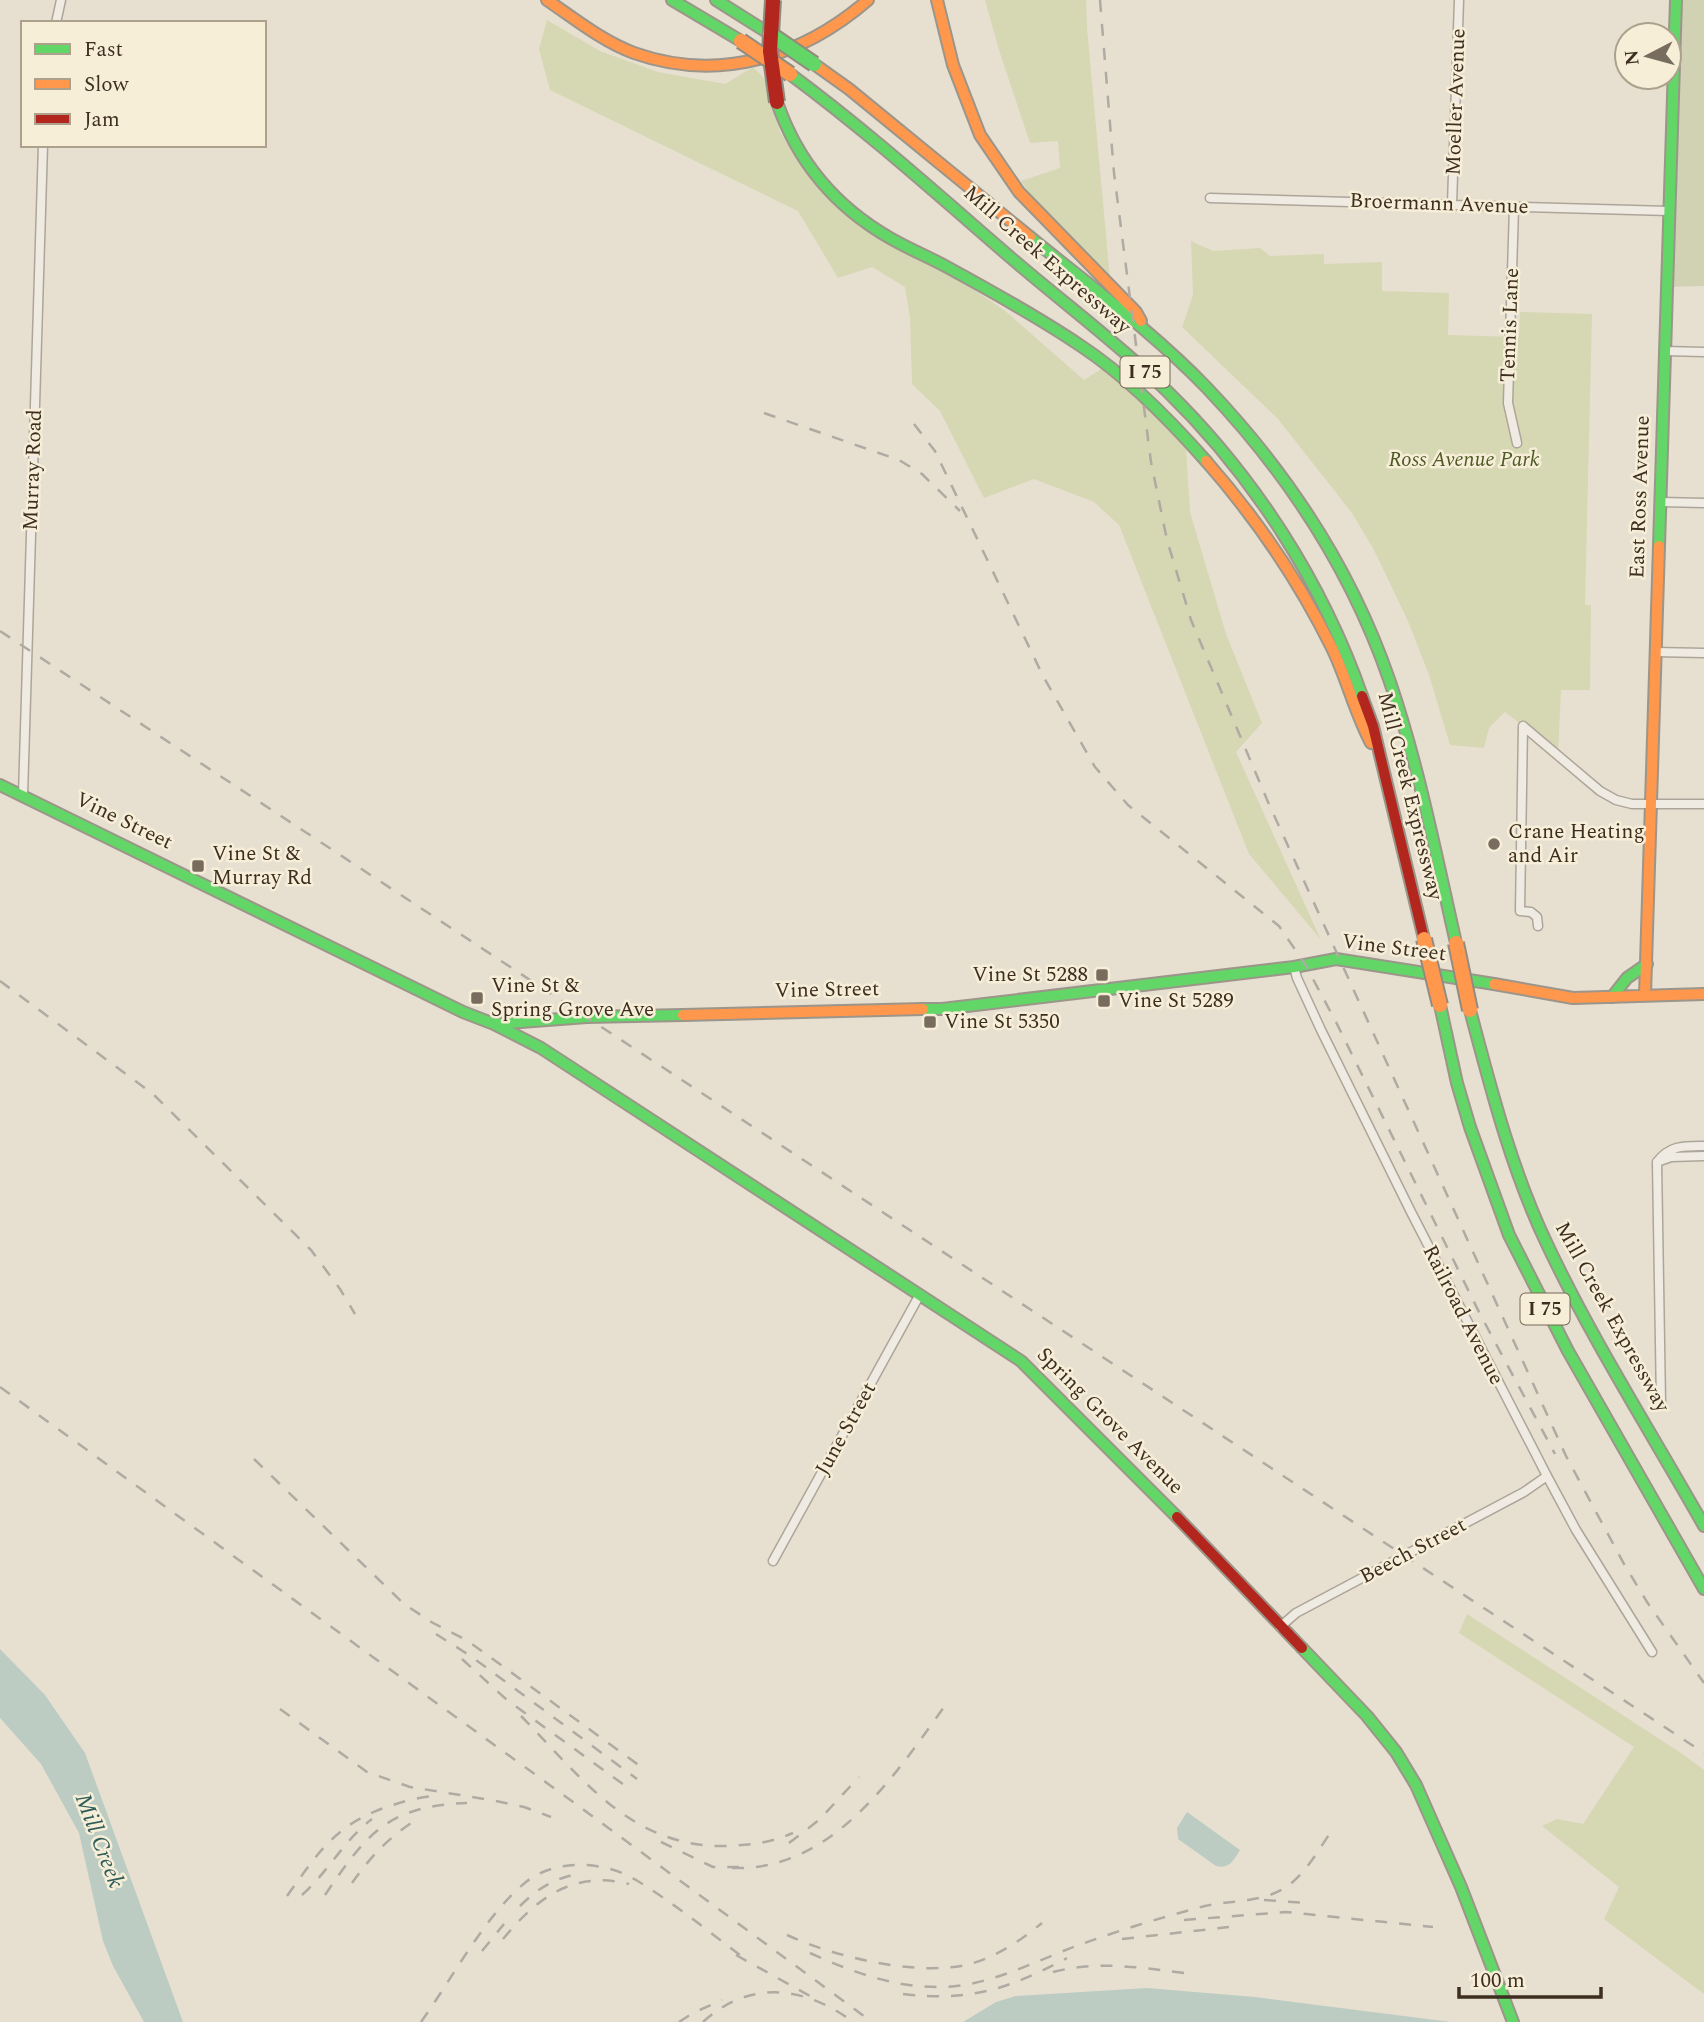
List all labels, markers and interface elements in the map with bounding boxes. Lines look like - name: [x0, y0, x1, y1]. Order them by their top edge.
- legend: [21, 21, 266, 147]
- north arrow: [1613, 21, 1683, 91]
- street label: Moeller Avenue: [1437, 28, 1475, 176]
- text: Fast: [84, 34, 123, 66]
- text: N: [1617, 48, 1648, 67]
- text: Slow: [84, 69, 130, 101]
- text: Jam: [84, 104, 120, 136]
- street label: Mill Creek Expressway: [956, 178, 1139, 343]
- street label: Broermann Avenue: [1349, 185, 1529, 223]
- street label: Tennis Lane: [1492, 267, 1528, 383]
- road number: I 75: [1120, 356, 1170, 388]
- street label: Murray Road: [15, 409, 51, 531]
- street label: East Ross Avenue: [1621, 415, 1659, 579]
- park label: Ross Avenue Park: [1388, 444, 1540, 476]
- street label: Mill Creek Expressway: [1369, 688, 1452, 904]
- street label: Vine Street: [70, 784, 178, 858]
- place label: Crane Heating and Air: [1508, 816, 1645, 872]
- marker: Crane Heating and Air: [1486, 836, 1502, 852]
- place label: Vine St & Murray Rd: [212, 838, 312, 894]
- marker: Vine St & Murray Rd: [190, 858, 206, 874]
- street label: Vine Street: [1340, 926, 1448, 970]
- place label: Vine St 5288: [972, 959, 1088, 991]
- marker: Vine St 5288: [1094, 967, 1110, 983]
- place label: Vine St & Spring Grove Ave: [491, 970, 654, 1026]
- street label: Vine Street: [774, 973, 880, 1007]
- place label: Vine St 5289: [1118, 985, 1234, 1017]
- marker: Vine St & Spring Grove Ave: [469, 990, 485, 1006]
- marker: Vine St 5289: [1096, 993, 1112, 1009]
- place label: Vine St 5350: [944, 1006, 1060, 1038]
- marker: Vine St 5350: [922, 1014, 938, 1030]
- street label: Mill Creek Expressway: [1546, 1216, 1678, 1419]
- street label: Railroad Avenue: [1414, 1239, 1512, 1391]
- road number: I 75: [1520, 1294, 1570, 1324]
- street label: Spring Grove Avenue: [1029, 1340, 1191, 1502]
- street label: June Street: [807, 1376, 885, 1482]
- street label: Beech Street: [1354, 1509, 1472, 1593]
- water label: Mill Creek: [65, 1788, 133, 1894]
- scale bar: [1459, 1955, 1601, 1999]
- text: 100 m: [1470, 1965, 1525, 1997]

